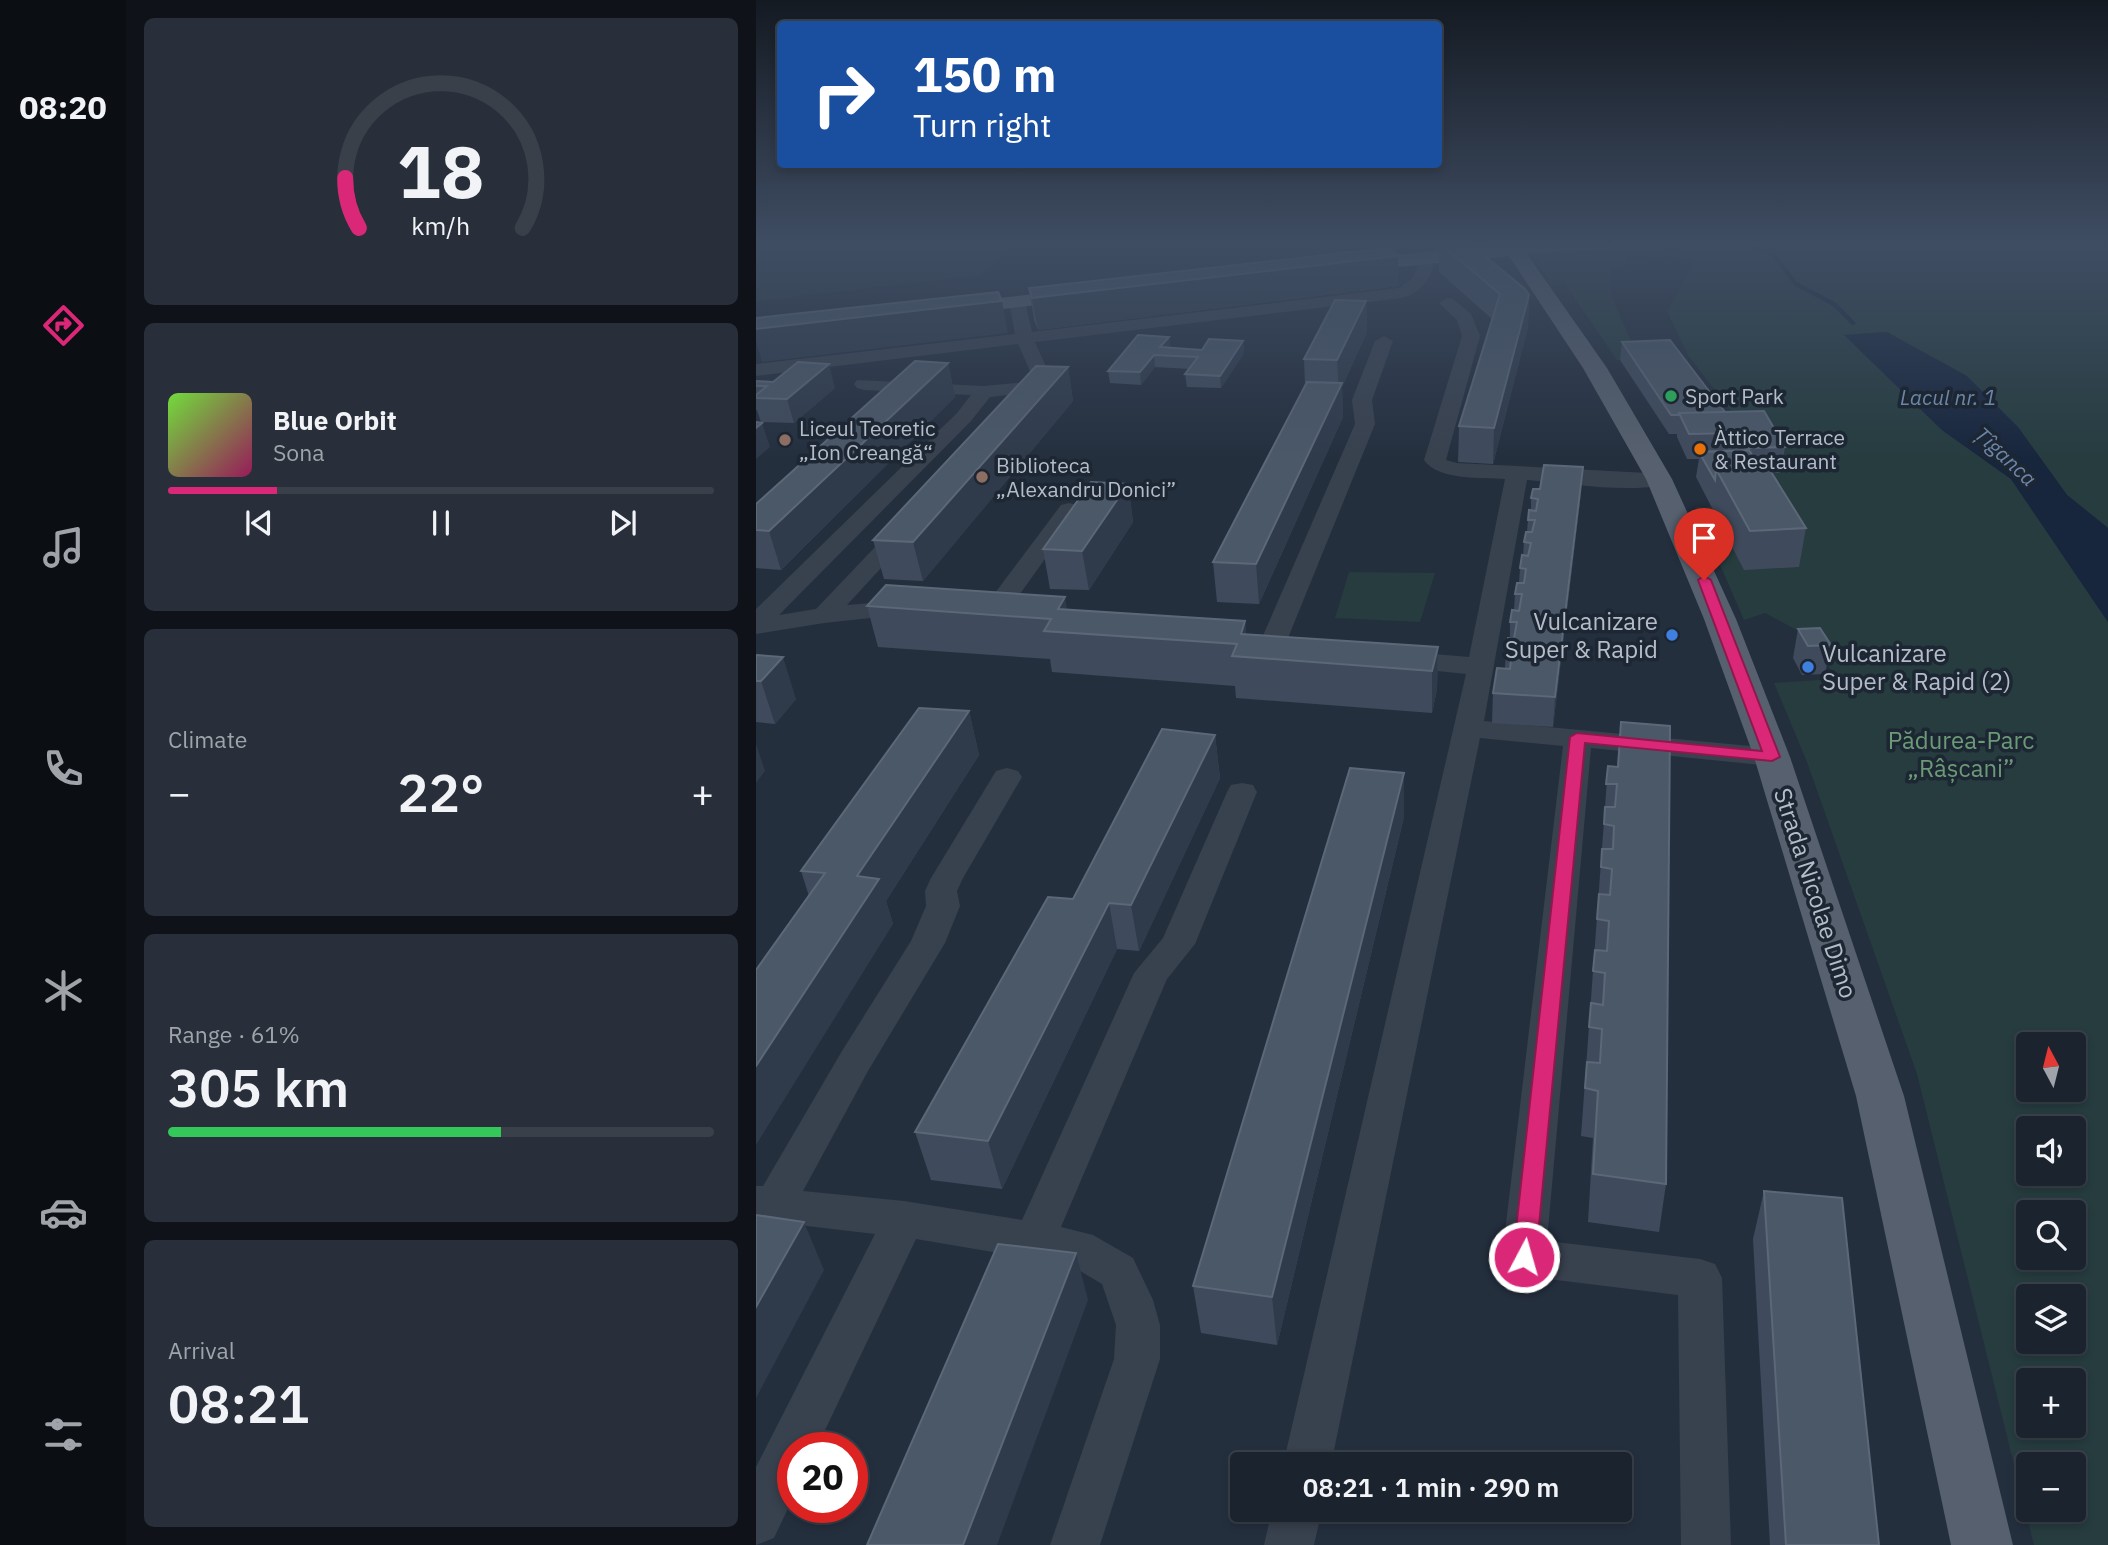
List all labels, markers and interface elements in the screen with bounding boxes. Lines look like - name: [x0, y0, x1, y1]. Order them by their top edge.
- text: 150 m: [913, 42, 1057, 105]
- icon: right: [798, 49, 889, 140]
- text: 08:20: [19, 86, 107, 128]
- text: Turn right: [913, 104, 1051, 146]
- text: 18: [397, 123, 485, 218]
- text: km/h: [412, 209, 470, 242]
- icon: directions: [39, 301, 88, 350]
- place label: Sport Park: [1685, 382, 1784, 410]
- water label: Lacul nr. 1: [1900, 383, 1996, 411]
- marker: Sport Park: [1663, 388, 1679, 404]
- text: Blue Orbit: [273, 403, 397, 437]
- place label: Liceul Teoretic „Ion Creangă“: [799, 414, 936, 466]
- water label: Țîganca: [1969, 420, 2043, 492]
- place label: Àttico Terrace & Restaurant: [1714, 423, 1845, 475]
- marker: Liceul Teoretic „Ion Creangă“: [777, 432, 793, 448]
- text: Sona: [273, 437, 325, 467]
- marker: Àttico Terrace & Restaurant: [1692, 441, 1708, 457]
- place label: Biblioteca „Alexandru Donici”: [996, 451, 1176, 503]
- marker: Biblioteca „Alexandru Donici”: [974, 469, 990, 485]
- icon: previous: [240, 504, 278, 542]
- icon: pause: [422, 504, 460, 542]
- icon: next: [604, 504, 642, 542]
- pin: [1674, 508, 1734, 580]
- icon: arrive: [1685, 519, 1723, 557]
- icon: music: [39, 523, 88, 572]
- place label: Vulcanizare Super & Rapid: [1505, 605, 1658, 665]
- marker: Vulcanizare Super & Rapid: [1664, 627, 1680, 643]
- place label: Vulcanizare Super & Rapid (2): [1822, 637, 2011, 697]
- marker: Vulcanizare Super & Rapid (2): [1800, 659, 1816, 675]
- text: Climate: [168, 724, 247, 754]
- park label: Pădurea-Parc „Râșcani”: [1888, 724, 2034, 784]
- icon: phone: [39, 744, 88, 793]
- text: 22°: [398, 759, 484, 826]
- text: −: [168, 768, 191, 817]
- text: +: [691, 768, 714, 817]
- street label: Strada Nicolae Dimo: [1767, 784, 1865, 1002]
- icon: climate: [39, 966, 88, 1015]
- text: Range · 61%: [168, 1019, 300, 1049]
- north arrow: [2016, 1032, 2086, 1102]
- map controls: [2016, 1032, 2086, 1522]
- text: 305 km: [168, 1054, 349, 1121]
- button: sound: [2016, 1116, 2086, 1186]
- icon: car: [39, 1188, 88, 1237]
- button: search: [2016, 1200, 2086, 1270]
- position arrow: [1487, 1220, 1561, 1294]
- button: layers: [2016, 1284, 2086, 1354]
- text: Arrival: [168, 1335, 235, 1365]
- button: +: [2016, 1368, 2086, 1438]
- text: 08:21: [168, 1370, 309, 1437]
- icon: filters: [39, 1410, 88, 1459]
- speed limit sign: 20: [777, 1432, 868, 1523]
- button: −: [2016, 1452, 2086, 1522]
- text: 08:21 · 1 min · 290 m: [1303, 1470, 1559, 1504]

